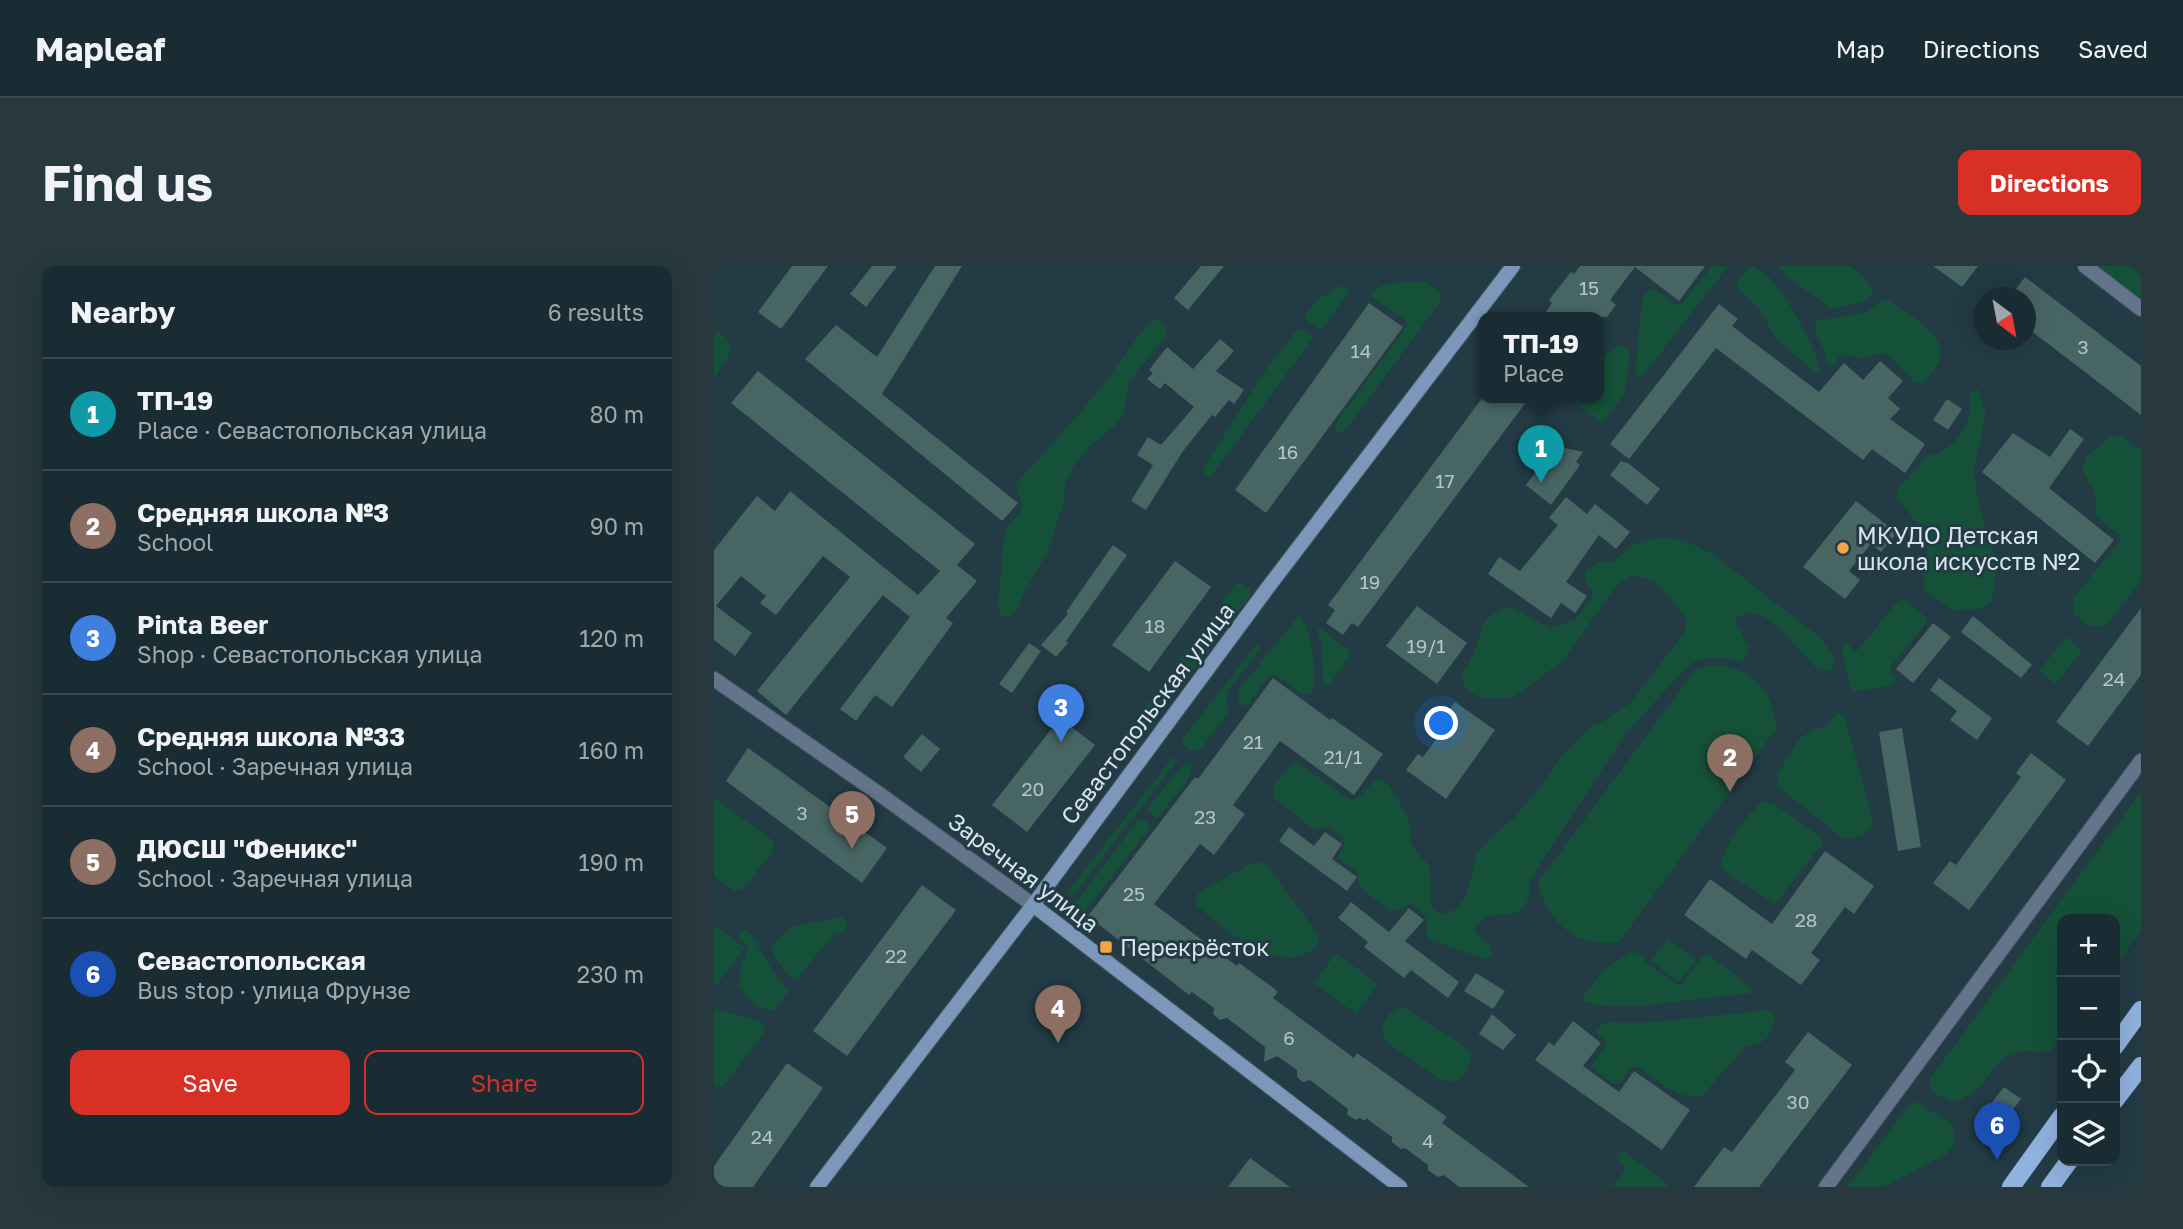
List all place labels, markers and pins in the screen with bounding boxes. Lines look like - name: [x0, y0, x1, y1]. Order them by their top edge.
- pin: 1: [1518, 425, 1564, 483]
- place label: МКУДО Детская школа искусств №2: [1857, 521, 2080, 575]
- marker: МКУДО Детская школа искусств №2: [1835, 540, 1851, 556]
- pin: 3: [1038, 684, 1084, 742]
- pin: 2: [1707, 734, 1753, 792]
- pin: 5: [829, 791, 875, 849]
- place label: Перекрёсток: [1120, 933, 1269, 961]
- marker: Перекрёсток: [1098, 939, 1114, 955]
- pin: 4: [1035, 985, 1081, 1043]
- pin: 6: [1974, 1102, 2020, 1160]

